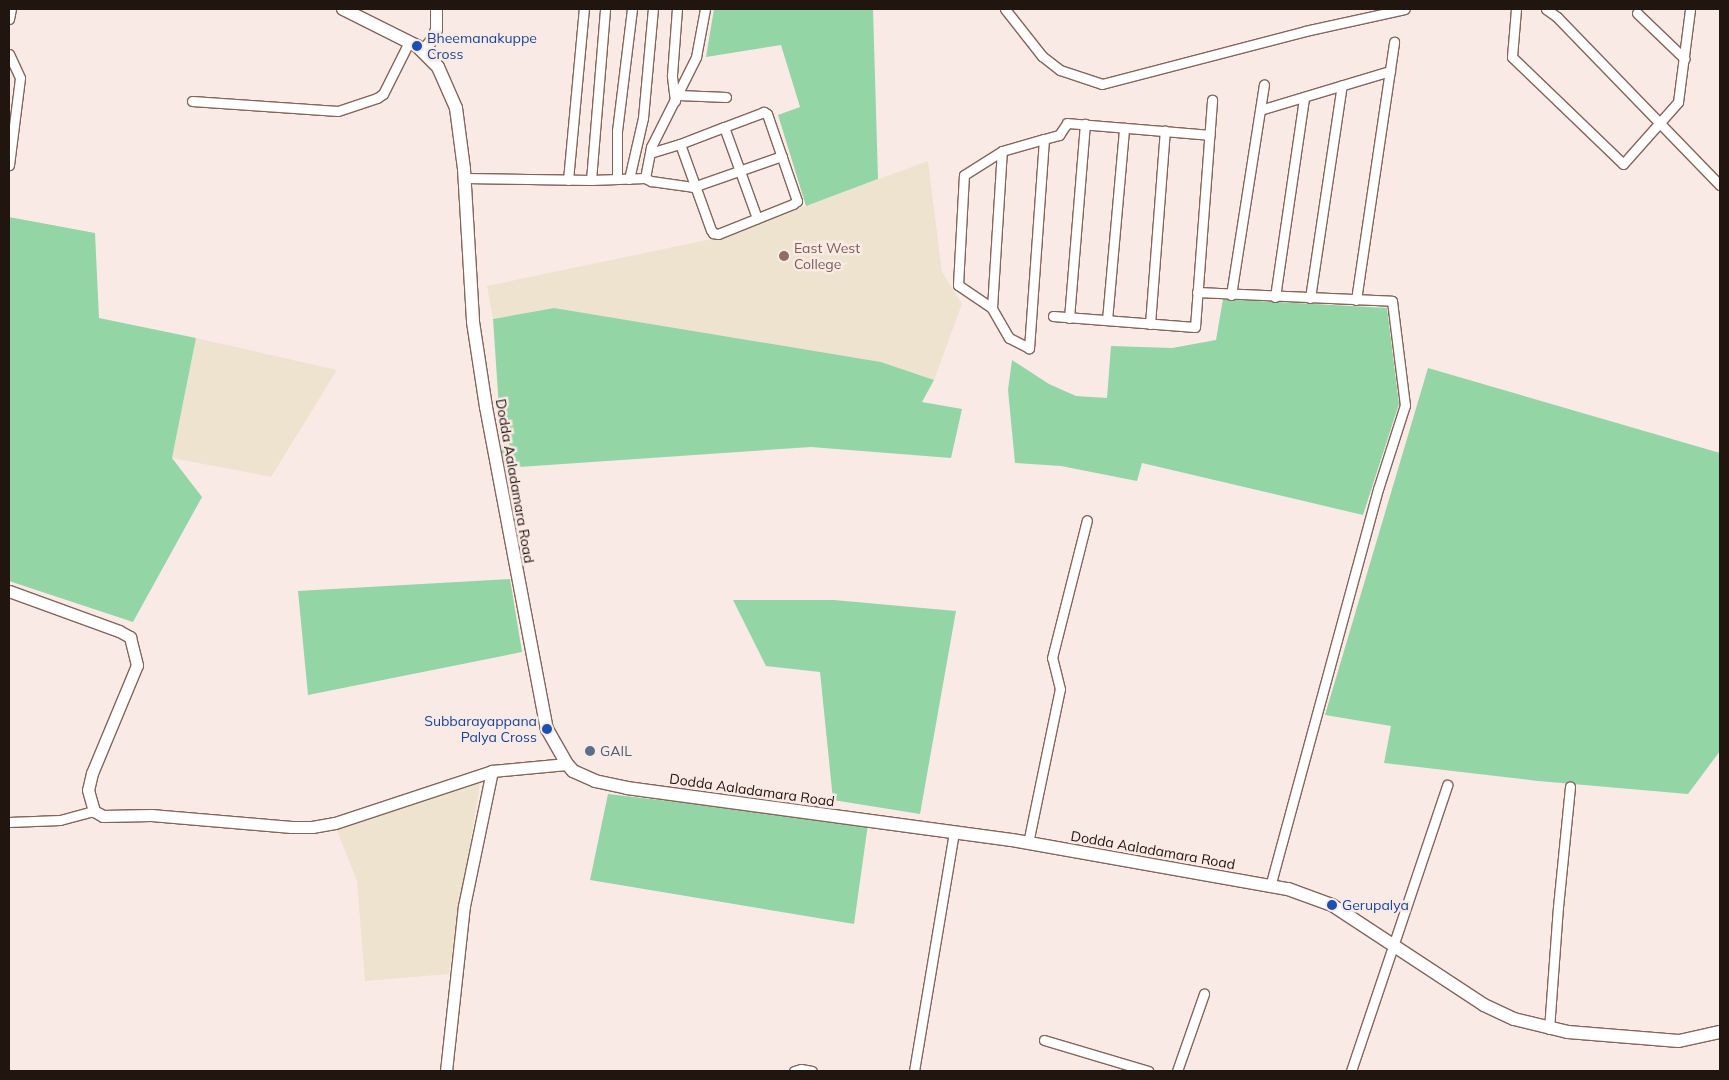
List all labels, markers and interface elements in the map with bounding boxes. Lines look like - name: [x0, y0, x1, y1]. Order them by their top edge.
- place label: Bheemanakuppe Cross: [427, 30, 537, 62]
- marker: Bheemanakuppe Cross: [411, 40, 423, 52]
- place label: East West College: [794, 240, 860, 272]
- marker: East West College: [778, 250, 790, 262]
- street label: Dodda Aaladamara Road: [492, 398, 538, 564]
- place label: Subbarayappana Palya Cross: [424, 713, 537, 746]
- marker: Subbarayappana Palya Cross: [541, 723, 553, 735]
- place label: GAIL: [600, 743, 632, 759]
- marker: GAIL: [584, 745, 596, 757]
- street label: Dodda Aaladamara Road: [668, 770, 836, 810]
- street label: Dodda Aaladamara Road: [1070, 827, 1236, 873]
- place label: Gerupalya: [1342, 897, 1409, 913]
- marker: Gerupalya: [1326, 899, 1338, 911]

